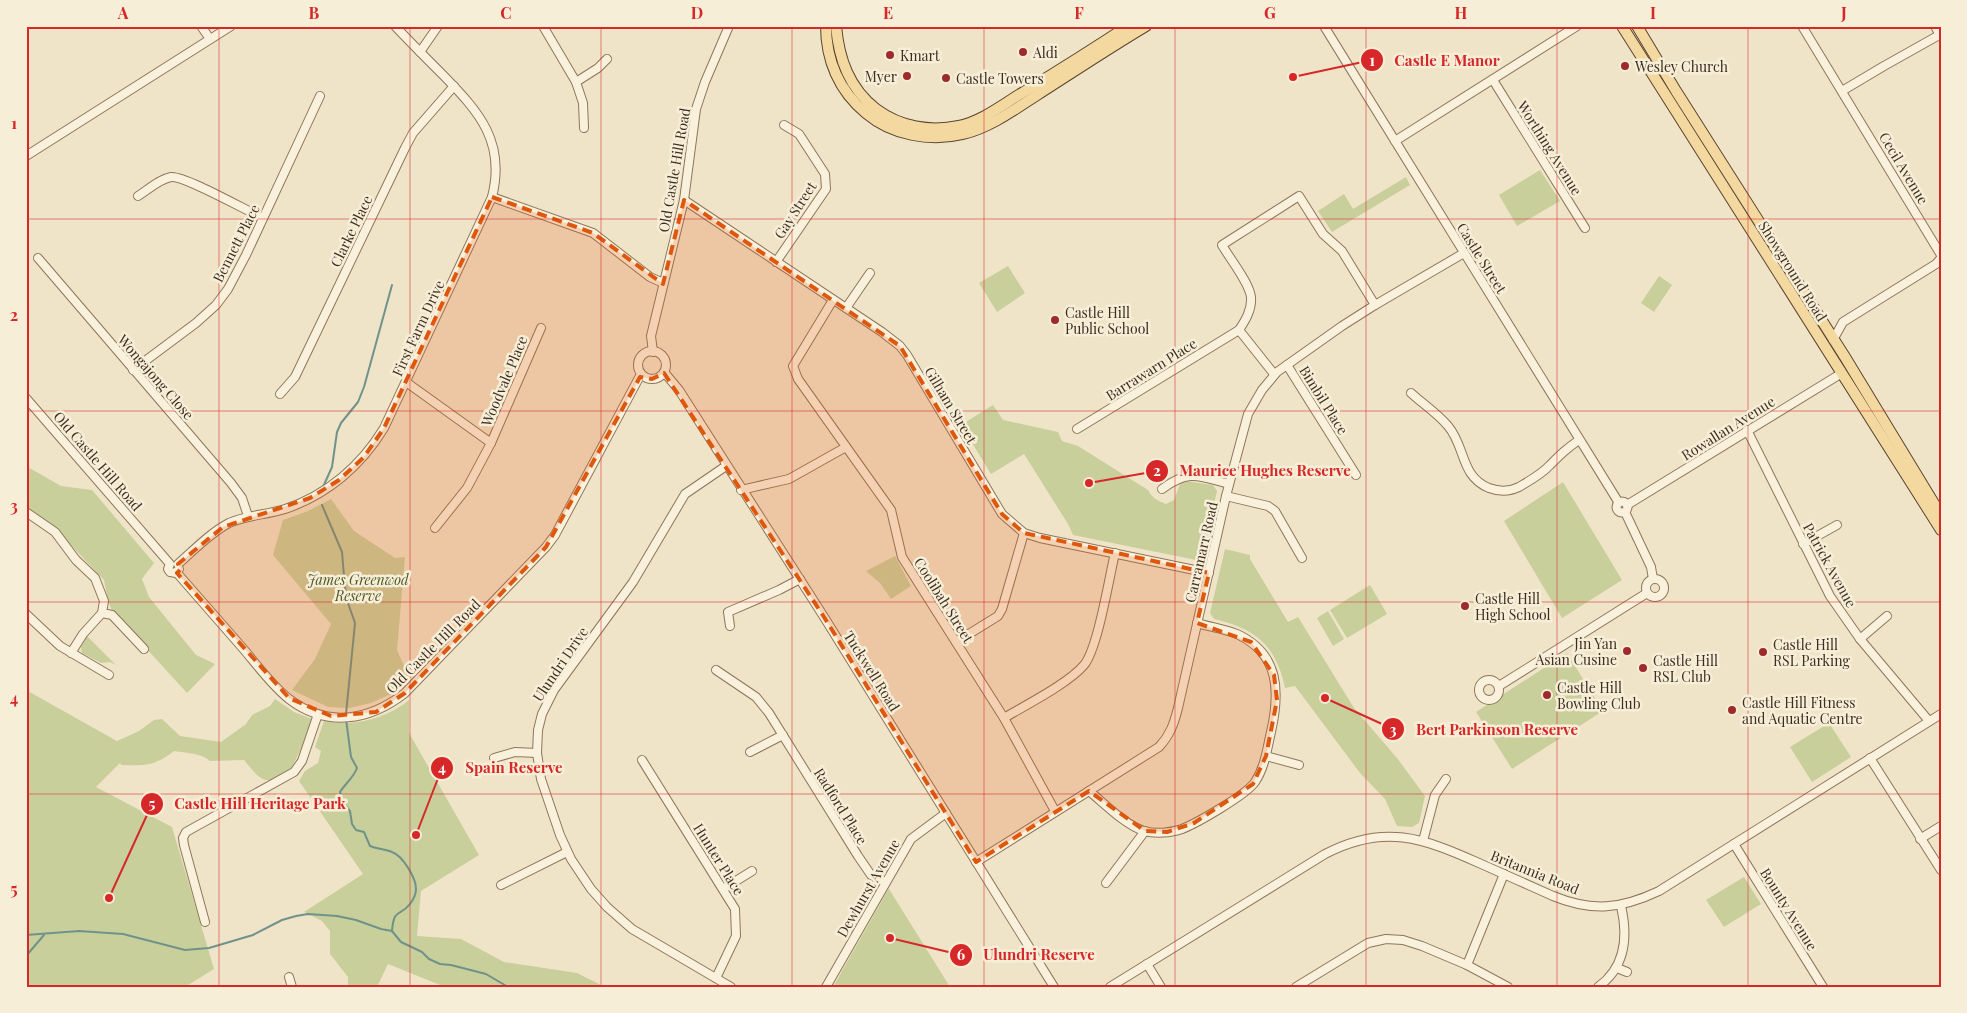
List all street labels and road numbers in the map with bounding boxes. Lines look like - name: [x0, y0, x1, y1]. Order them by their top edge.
- street label: Worthing Avenue: [1513, 96, 1587, 199]
- street label: Old Castle Hill Road: [654, 106, 694, 234]
- street label: Cecil Avenue: [1875, 128, 1933, 208]
- street label: Gay Street: [769, 177, 821, 242]
- street label: Clarke Place: [326, 192, 376, 270]
- street label: Bennett Place: [208, 201, 264, 285]
- street label: Showground Road: [1754, 217, 1832, 325]
- street label: Castle Street: [1453, 219, 1512, 298]
- street label: First Farm Drive: [387, 277, 449, 379]
- street label: Wongajong Close: [113, 330, 198, 424]
- street label: Woodvale Place: [476, 333, 532, 430]
- street label: Barrawarn Place: [1102, 333, 1200, 405]
- street label: Bimbil Place: [1295, 362, 1353, 438]
- street label: Gilham Street: [921, 363, 982, 448]
- street label: Rowallan Avenue: [1678, 392, 1778, 464]
- street label: Old Castle Hill Road: [49, 407, 147, 515]
- street label: Carramarr Road: [1180, 500, 1222, 604]
- street label: Patrick Avenue: [1799, 519, 1861, 611]
- street label: Coolibah Street: [910, 554, 978, 647]
- street label: Old Castle Hill Road: [382, 595, 484, 697]
- street label: Ulundri Drive: [528, 623, 592, 705]
- street label: Tuckwell Road: [840, 627, 904, 715]
- street label: Radford Place: [810, 764, 872, 848]
- street label: Hunter Place: [689, 819, 749, 899]
- street label: Dewhurst Avenue: [832, 835, 904, 941]
- street label: Britannia Road: [1488, 846, 1582, 898]
- street label: Bounty Avenue: [1756, 864, 1822, 954]

